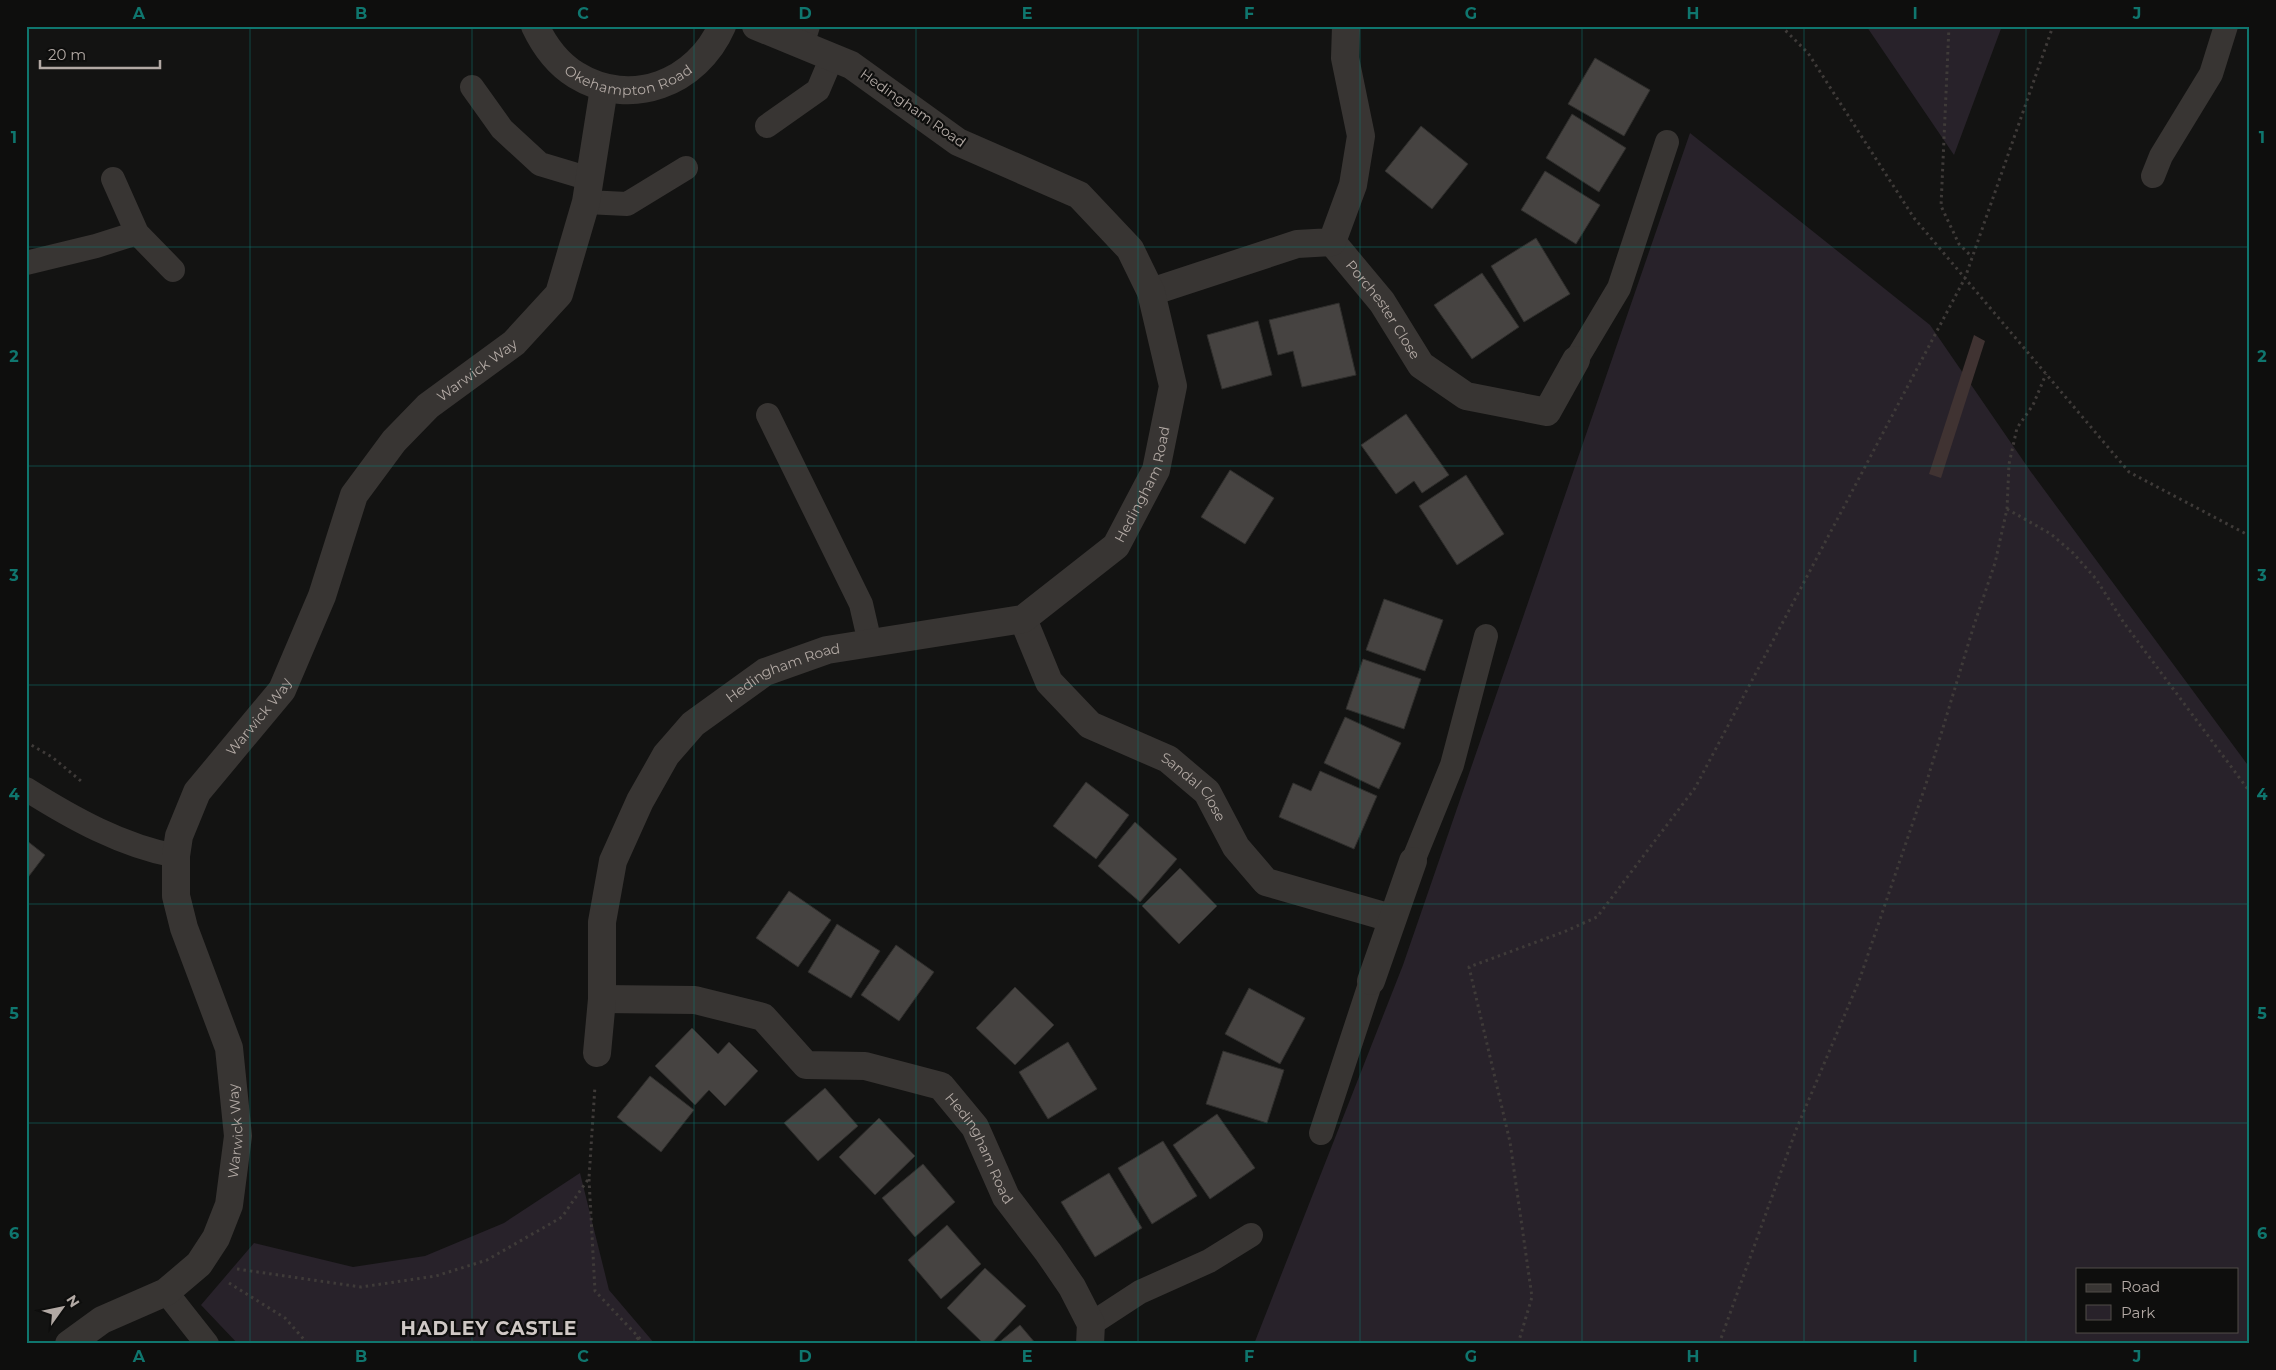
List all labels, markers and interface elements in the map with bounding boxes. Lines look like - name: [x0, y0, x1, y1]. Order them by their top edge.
- text: A: [132, 4, 146, 23]
- text: B: [355, 4, 367, 23]
- text: C: [577, 4, 589, 23]
- text: D: [798, 4, 812, 23]
- text: E: [1022, 4, 1032, 23]
- text: F: [1244, 4, 1254, 23]
- text: G: [1465, 4, 1477, 23]
- text: H: [1687, 4, 1699, 23]
- text: I: [1912, 4, 1918, 23]
- text: J: [2132, 4, 2141, 23]
- scale bar: [40, 38, 160, 70]
- text: 20 m: [48, 45, 86, 64]
- street label: Okehampton Road: [562, 54, 696, 74]
- text: Okehampton Road: [561, 61, 696, 99]
- street label: Hedingham Road: [857, 65, 969, 151]
- text: 1: [11, 128, 17, 147]
- text: 1: [2259, 128, 2265, 147]
- street label: Porchester Close: [1342, 256, 1424, 363]
- street label: Warwick Way: [433, 334, 521, 406]
- text: 2: [9, 347, 19, 366]
- text: 2: [2257, 347, 2267, 366]
- street label: Hedingham Road: [1110, 425, 1174, 546]
- text: 3: [8, 566, 19, 585]
- text: 3: [2256, 566, 2267, 585]
- street label: Hedingham Road: [722, 639, 841, 706]
- street label: Warwick Way: [222, 675, 295, 759]
- street label: Sandal Close: [1159, 748, 1230, 824]
- text: 4: [8, 785, 20, 804]
- text: 4: [2256, 785, 2268, 804]
- text: 5: [9, 1004, 19, 1023]
- text: 5: [2257, 1004, 2267, 1023]
- street label: Warwick Way: [224, 1082, 247, 1179]
- street label: Hedingham Road: [941, 1089, 1017, 1208]
- text: 6: [9, 1224, 19, 1243]
- text: 6: [2257, 1224, 2267, 1243]
- legend: [2076, 1268, 2238, 1332]
- text: Road: [2121, 1277, 2160, 1296]
- north arrow: [38, 1282, 88, 1332]
- text: N: [62, 1291, 84, 1311]
- text: Park: [2121, 1303, 2155, 1322]
- district label: HADLEY CASTLE: [401, 1317, 577, 1340]
- text: A: [132, 1347, 146, 1366]
- text: B: [355, 1347, 367, 1366]
- text: C: [577, 1347, 589, 1366]
- text: D: [798, 1347, 812, 1366]
- text: E: [1022, 1347, 1032, 1366]
- text: F: [1244, 1347, 1254, 1366]
- text: G: [1465, 1347, 1477, 1366]
- text: H: [1687, 1347, 1699, 1366]
- text: I: [1912, 1347, 1918, 1366]
- text: J: [2132, 1347, 2141, 1366]

